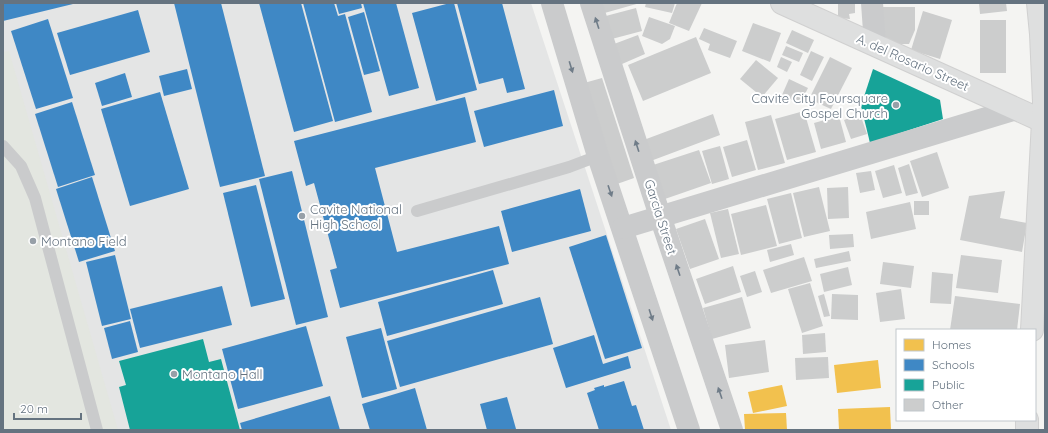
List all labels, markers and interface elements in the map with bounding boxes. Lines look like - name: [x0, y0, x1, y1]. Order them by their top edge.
- one-way arrow: [594, 16, 600, 28]
- street label: A. del Rosario Street: [854, 30, 972, 94]
- one-way arrow: [568, 61, 574, 73]
- place label: Cavite City Foursquare Gospel Church: [752, 90, 888, 121]
- marker: Cavite City Foursquare Gospel Church: [891, 100, 901, 110]
- one-way arrow: [634, 140, 640, 152]
- street label: Garcia Street: [641, 177, 681, 257]
- one-way arrow: [607, 186, 613, 198]
- place label: Cavite National High School: [310, 201, 402, 232]
- marker: Cavite National High School: [297, 211, 307, 221]
- place label: Montano Field: [41, 233, 127, 249]
- marker: Montano Field: [28, 236, 38, 246]
- one-way arrow: [675, 263, 681, 275]
- one-way arrow: [648, 309, 654, 321]
- legend: [896, 329, 1036, 421]
- text: Homes: [932, 337, 972, 352]
- text: Schools: [932, 357, 975, 372]
- place label: Montano Hall: [182, 366, 263, 382]
- marker: Montano Hall: [169, 369, 179, 379]
- text: Public: [932, 377, 965, 392]
- one-way arrow: [716, 387, 722, 399]
- scale bar: [14, 395, 81, 421]
- text: Other: [932, 397, 964, 412]
- text: 20 m: [20, 401, 48, 416]

